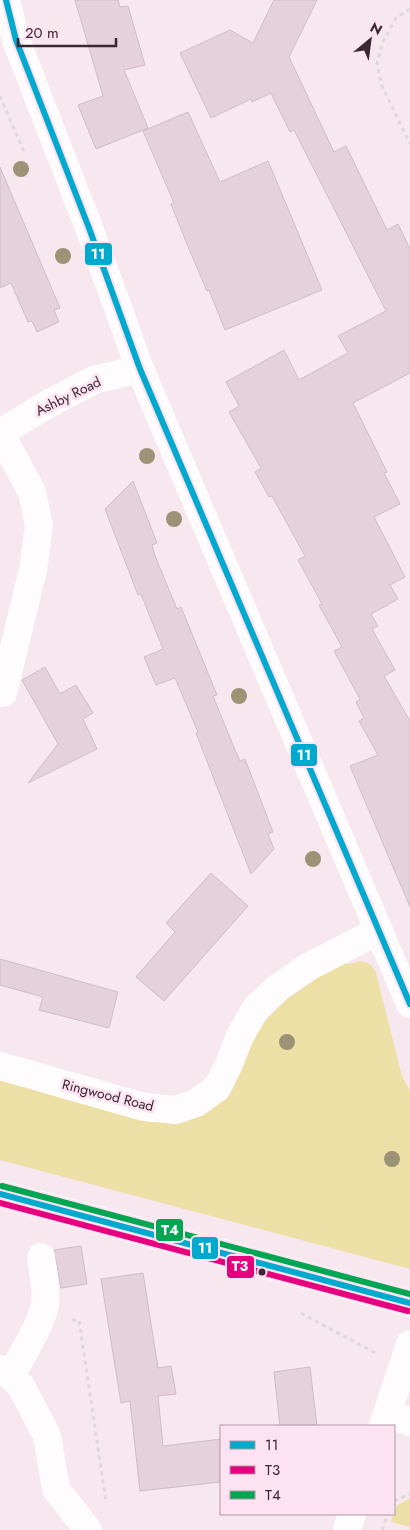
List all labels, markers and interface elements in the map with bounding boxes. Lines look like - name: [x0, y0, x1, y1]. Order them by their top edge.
- scale bar: [18, 15, 115, 47]
- north arrow: [345, 15, 395, 65]
- text: N: [367, 17, 386, 40]
- text: 20 m: [25, 22, 59, 44]
- line badge: 11: [84, 242, 113, 266]
- text: 11: [91, 244, 105, 264]
- street label: Ashby Road: [32, 372, 104, 420]
- line badge: 11: [290, 743, 318, 767]
- text: 11: [297, 745, 311, 765]
- street label: Ringwood Road: [60, 1074, 156, 1116]
- line badge: T4: [155, 1218, 184, 1242]
- text: T4: [161, 1220, 179, 1240]
- line badge: 11: [191, 1236, 219, 1260]
- text: 11: [198, 1238, 212, 1258]
- line badge: T3: [226, 1255, 255, 1279]
- text: T3: [232, 1256, 249, 1276]
- unlabelled marker: [257, 1267, 267, 1277]
- legend: [220, 1425, 395, 1515]
- text: 11: [265, 1434, 279, 1456]
- text: T3: [265, 1459, 280, 1481]
- text: T4: [265, 1484, 281, 1506]

